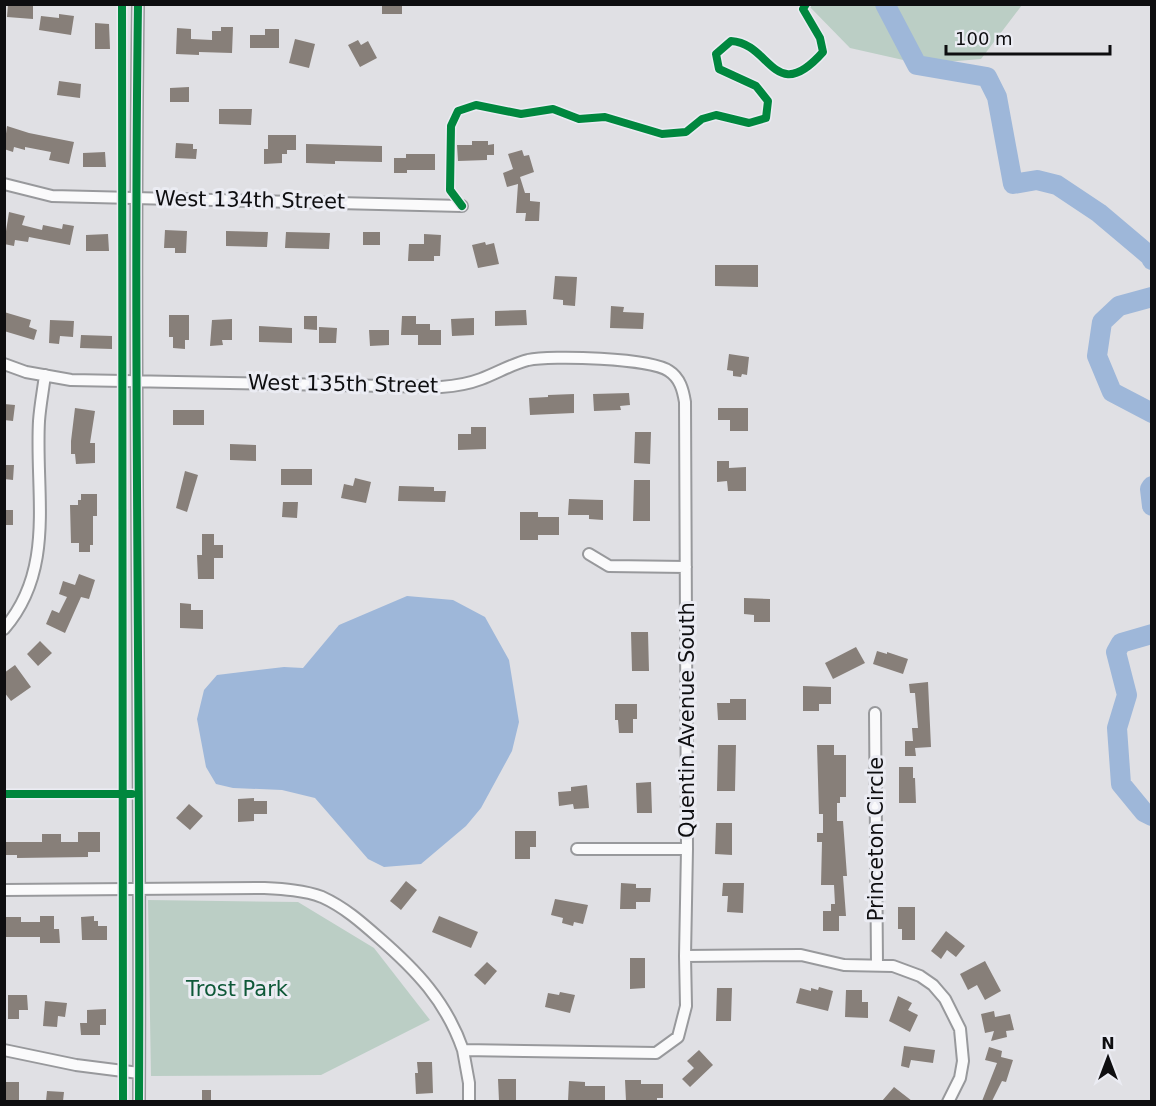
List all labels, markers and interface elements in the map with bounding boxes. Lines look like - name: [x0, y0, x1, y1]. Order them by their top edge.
- scale bar: [946, 18, 1110, 56]
- text: 100 m: [955, 28, 1013, 49]
- street label: West 134th Street: [155, 186, 345, 214]
- street label: West 135th Street: [248, 370, 438, 398]
- street label: Quentin Avenue South: [675, 602, 699, 838]
- street label: Princeton Circle: [864, 757, 888, 921]
- park label: Trost Park: [185, 977, 289, 1001]
- north arrow: [1078, 1028, 1138, 1088]
- text: N: [1101, 1034, 1115, 1053]

